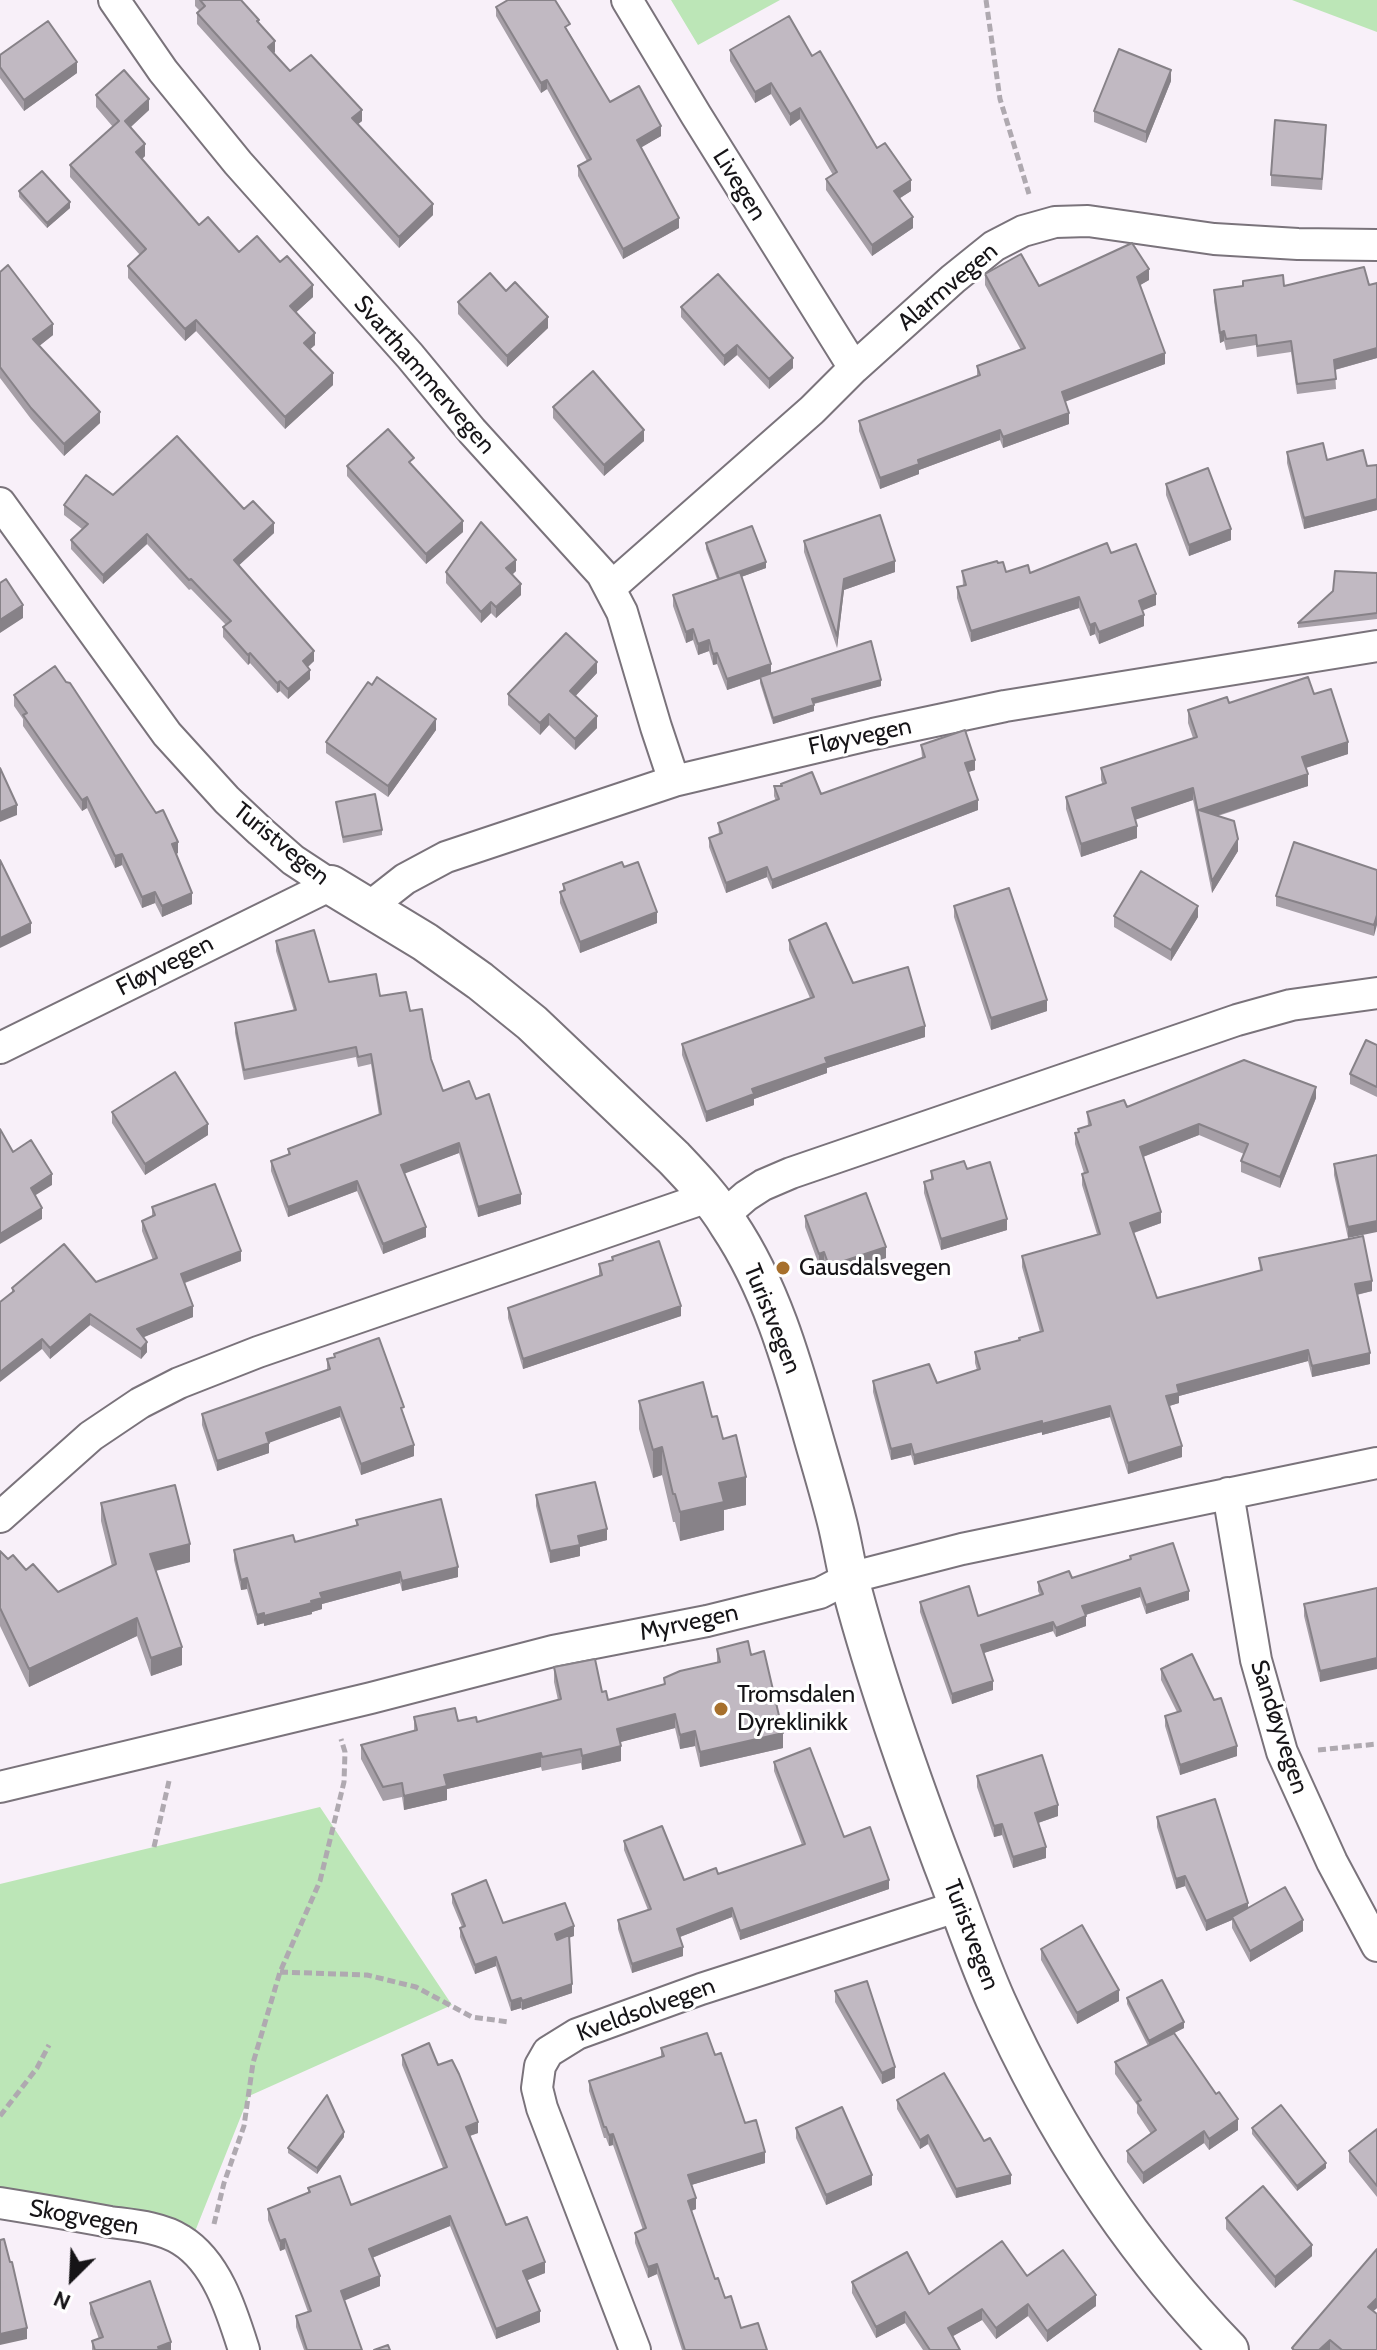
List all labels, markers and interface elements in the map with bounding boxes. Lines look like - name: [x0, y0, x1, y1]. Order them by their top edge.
- street label: Livegen: [706, 144, 772, 226]
- street label: Alarmvegen: [892, 237, 1004, 337]
- street label: Svarthammervegen: [347, 290, 501, 460]
- street label: Fløyvegen: [806, 712, 914, 762]
- street label: Turistvegen: [227, 796, 335, 892]
- street label: Fløyvegen: [112, 929, 218, 1003]
- place label: Gausdalsvegen: [799, 1254, 951, 1282]
- marker: Gausdalsvegen: [774, 1259, 792, 1277]
- street label: Turistvegen: [737, 1260, 807, 1378]
- street label: Myrvegen: [637, 1599, 741, 1647]
- street label: Sandøyvegen: [1244, 1657, 1314, 1797]
- place label: Tromsdalen Dyreklinikk: [737, 1681, 855, 1737]
- marker: Tromsdalen Dyreklinikk: [712, 1700, 730, 1718]
- street label: Turistvegen: [937, 1876, 1005, 1994]
- street label: Kveldsolvegen: [573, 1972, 719, 2048]
- street label: Skogvegen: [27, 2194, 141, 2242]
- north arrow: [32, 2238, 112, 2318]
- text: N: [49, 2285, 75, 2316]

